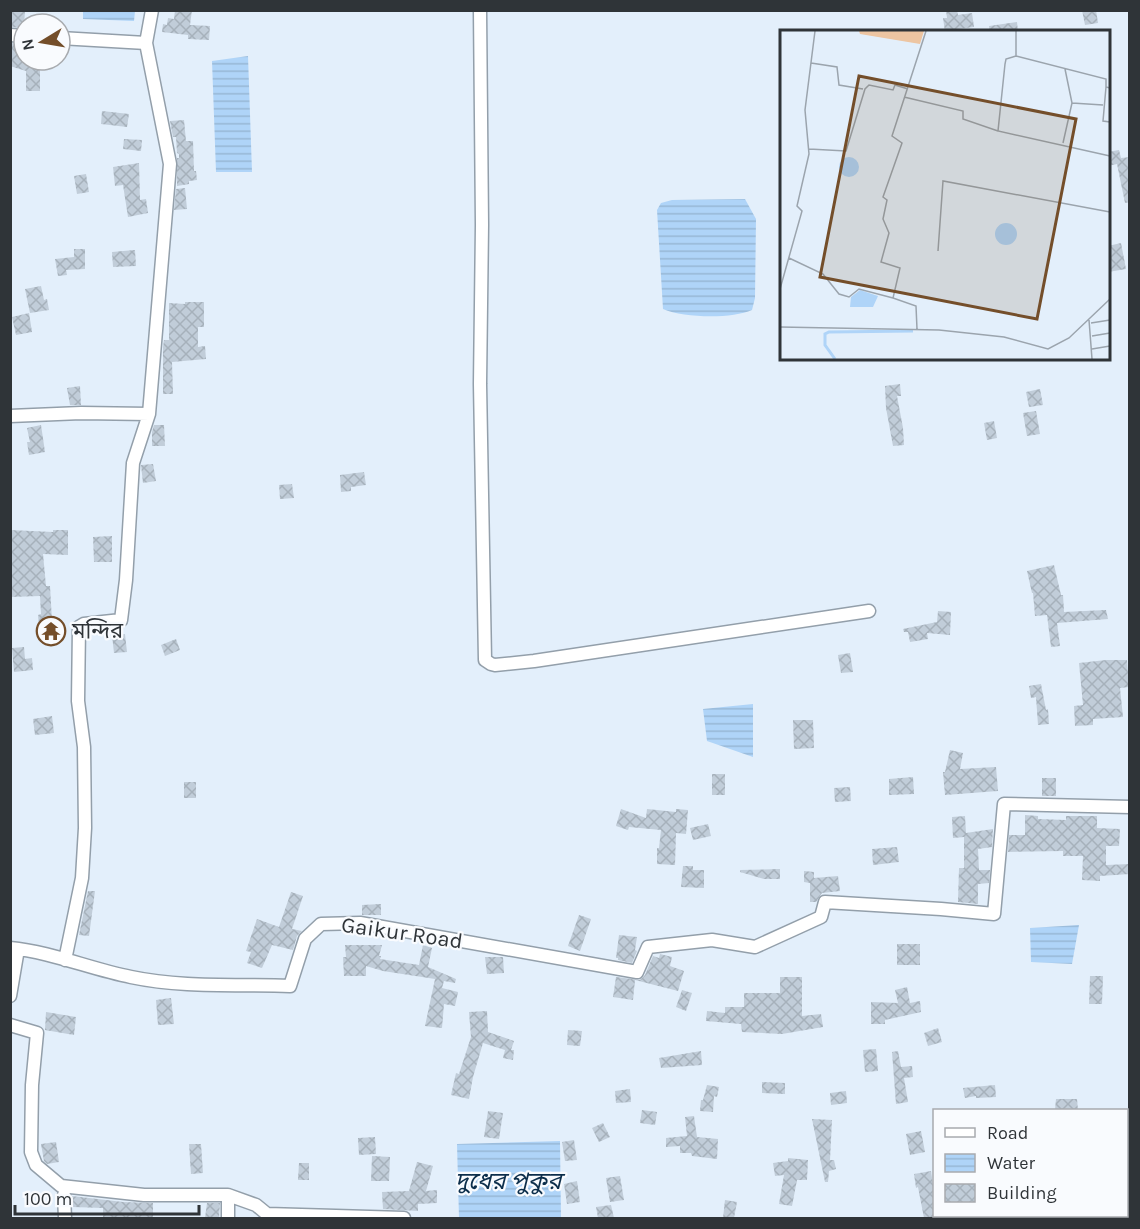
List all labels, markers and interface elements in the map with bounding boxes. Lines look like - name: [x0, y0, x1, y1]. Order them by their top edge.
- north arrow: [12, 12, 72, 72]
- inset map: [780, 30, 1110, 360]
- text: N: [17, 37, 38, 52]
- temple icon: মন্দির: [35, 615, 67, 647]
- place label: মন্দির: [71, 618, 124, 644]
- street label: Gaikur Road: [340, 912, 464, 954]
- legend: [933, 1109, 1128, 1217]
- text: Road: [987, 1122, 1028, 1144]
- text: Water: [987, 1152, 1035, 1174]
- water label: দুধের পুকুর: [455, 1167, 566, 1195]
- scale bar: [15, 1178, 200, 1216]
- text: Building: [987, 1182, 1057, 1204]
- text: 100 m: [24, 1188, 72, 1210]

